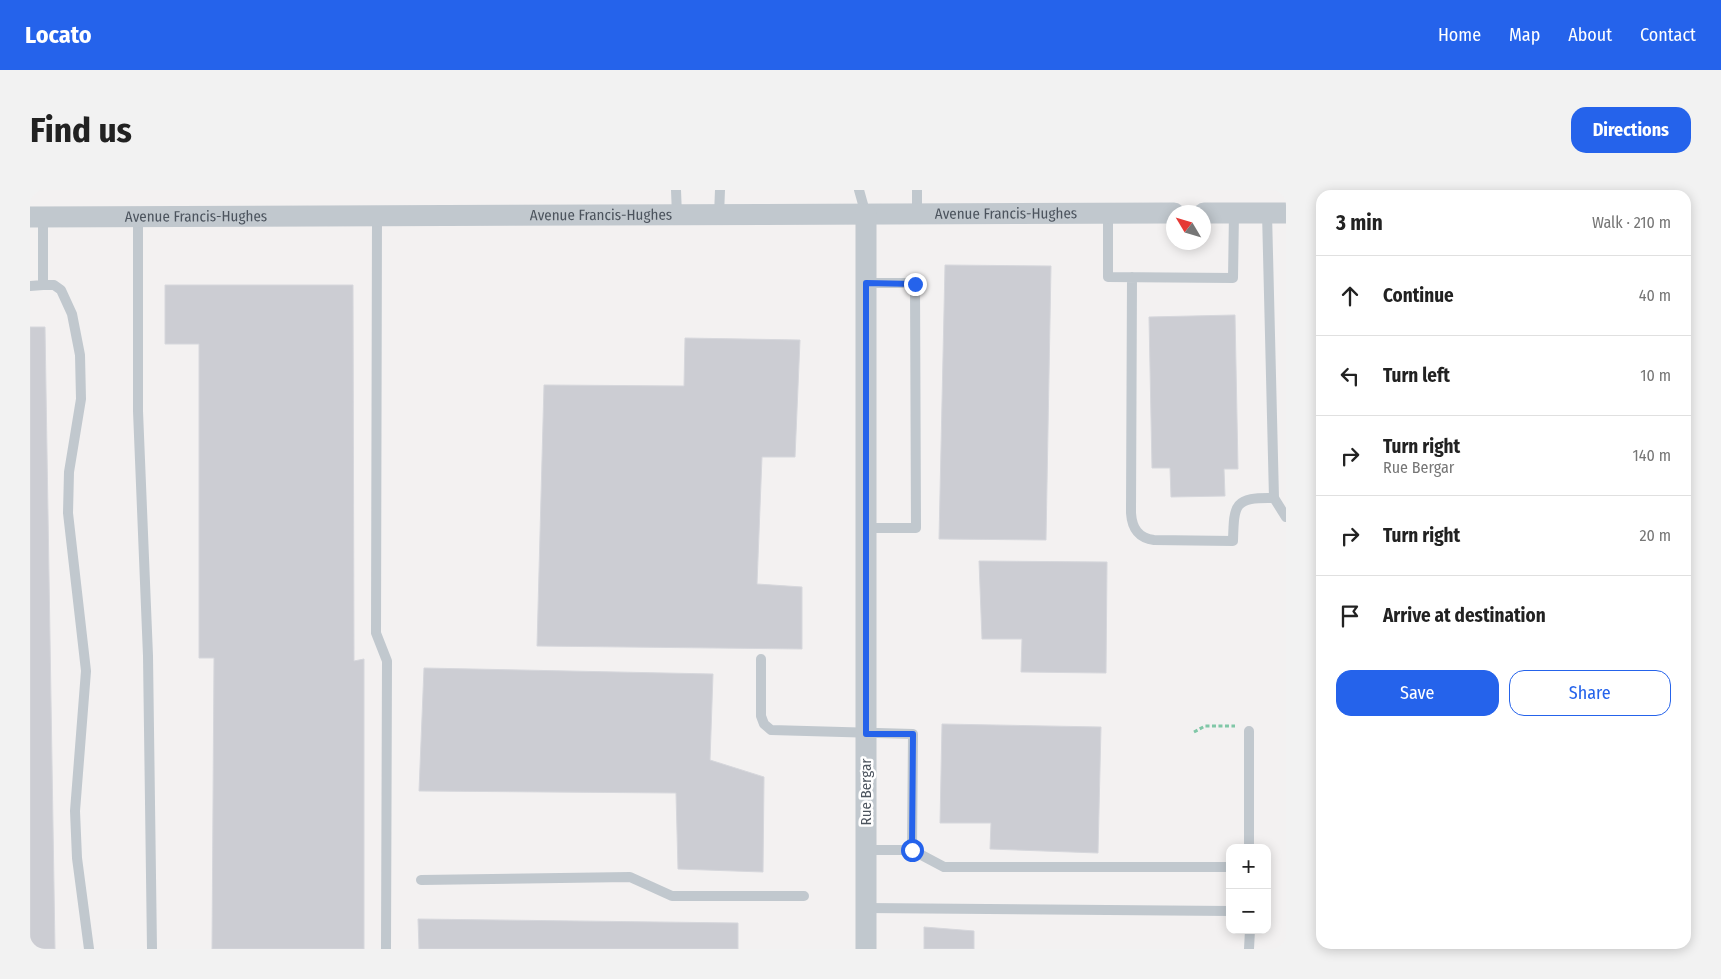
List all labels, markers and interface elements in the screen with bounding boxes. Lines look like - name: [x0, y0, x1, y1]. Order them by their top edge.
- text: Locato: [25, 21, 91, 49]
- text: Home: [1438, 24, 1481, 46]
- text: Map: [1509, 24, 1540, 46]
- text: About: [1568, 24, 1612, 46]
- text: Contact: [1640, 24, 1696, 46]
- button: Directions: [1571, 107, 1691, 153]
- text: Find us: [30, 109, 132, 151]
- street label: Avenue Francis-Hughes: [935, 204, 1077, 223]
- north arrow: [1166, 205, 1211, 250]
- street label: Avenue Francis-Hughes: [530, 206, 672, 224]
- street label: Avenue Francis-Hughes: [125, 207, 267, 226]
- text: 3 min: [1336, 210, 1383, 236]
- text: Walk · 210 m: [1592, 213, 1671, 232]
- route end: [904, 273, 927, 296]
- icon: ahead: [1336, 282, 1364, 310]
- text: Continue: [1383, 284, 1454, 307]
- text: 40 m: [1639, 286, 1671, 305]
- icon: left: [1336, 362, 1364, 390]
- text: Turn left: [1383, 364, 1450, 387]
- text: 10 m: [1640, 366, 1671, 385]
- text: Turn right: [1383, 435, 1460, 458]
- icon: right: [1336, 442, 1364, 470]
- text: 140 m: [1633, 446, 1671, 465]
- text: Rue Bergar: [1383, 458, 1454, 477]
- icon: right: [1336, 522, 1364, 550]
- text: Turn right: [1383, 524, 1460, 547]
- text: 20 m: [1640, 526, 1671, 545]
- icon: arrive: [1336, 602, 1364, 630]
- text: Arrive at destination: [1383, 604, 1546, 627]
- button: Save: [1336, 670, 1499, 716]
- button: Share: [1509, 670, 1671, 716]
- street label: Rue Bergar: [857, 758, 875, 825]
- route start: [901, 839, 924, 862]
- map controls: [1226, 844, 1271, 934]
- button: +: [1226, 844, 1271, 889]
- button: −: [1226, 889, 1271, 934]

